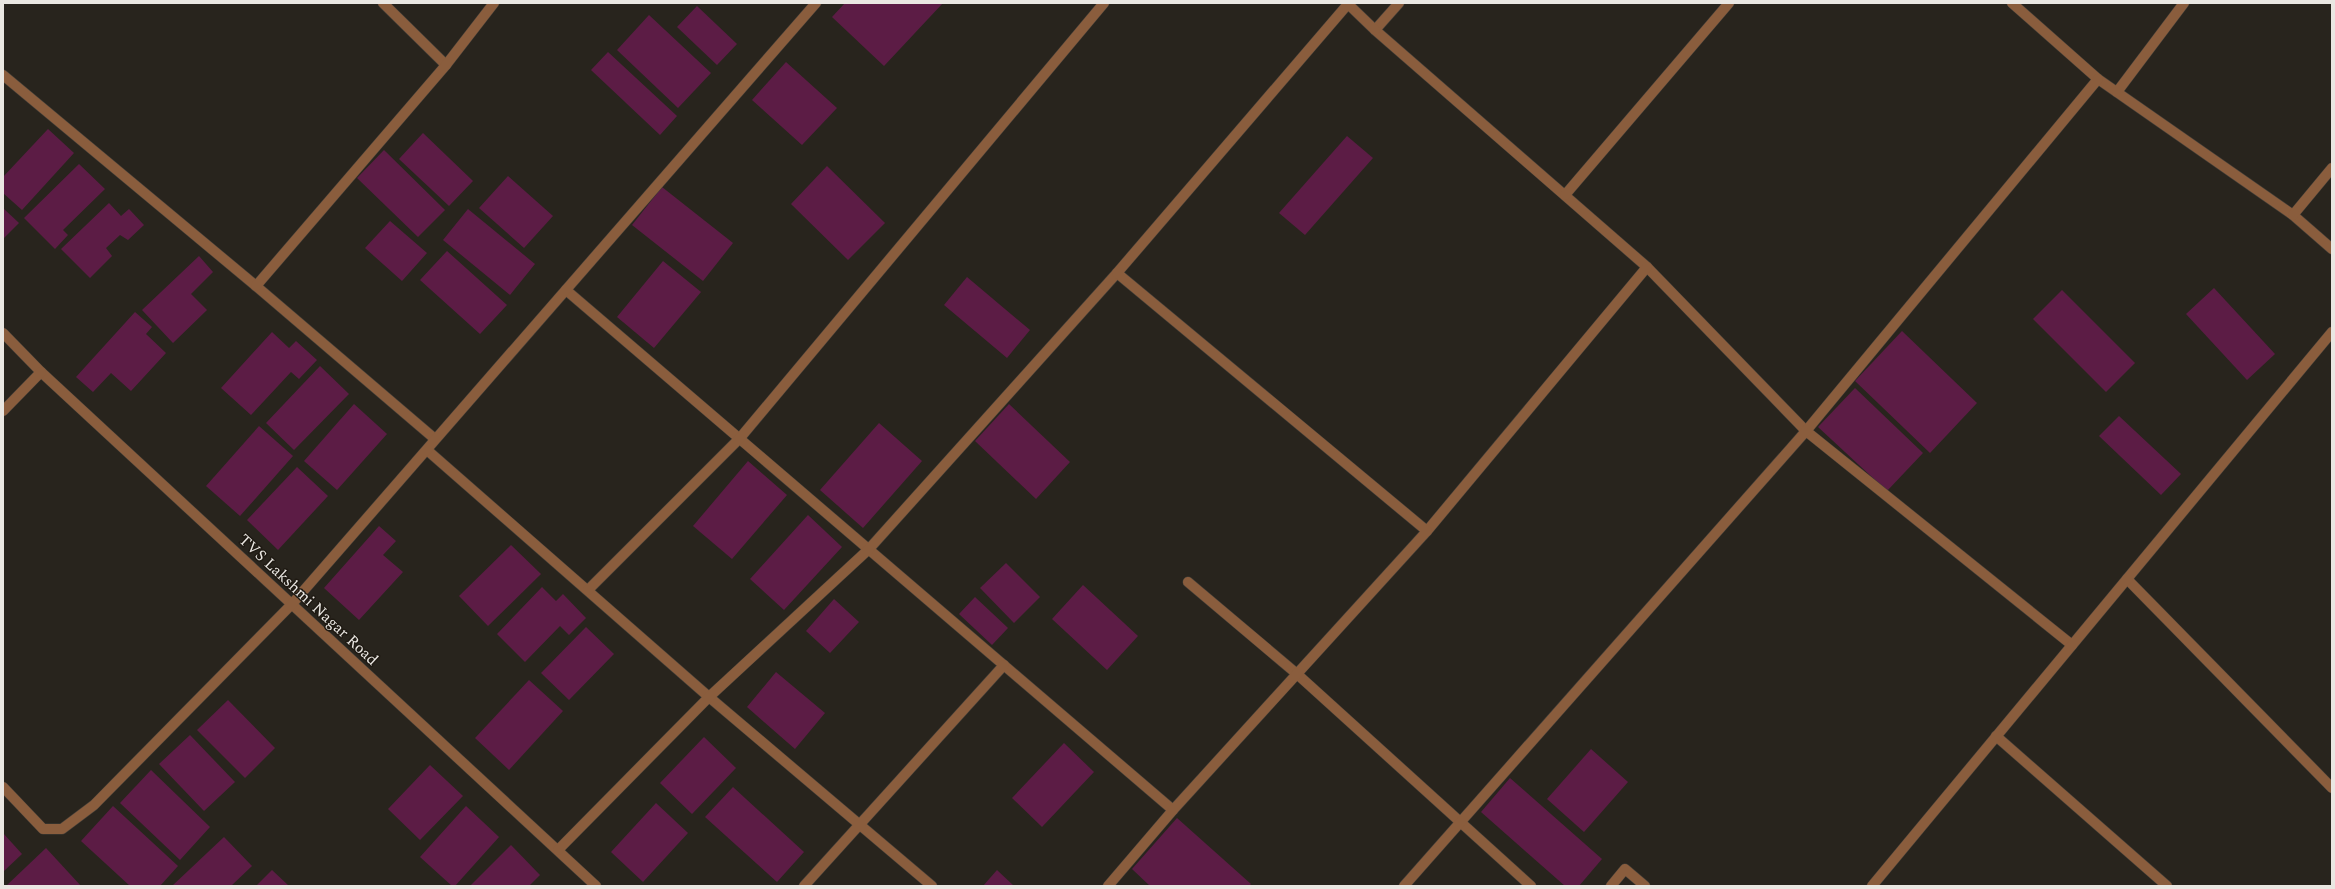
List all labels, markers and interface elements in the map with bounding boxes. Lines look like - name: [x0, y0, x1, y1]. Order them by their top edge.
- street label: TVS Lakshmi Nagar Road: [233, 528, 384, 671]

